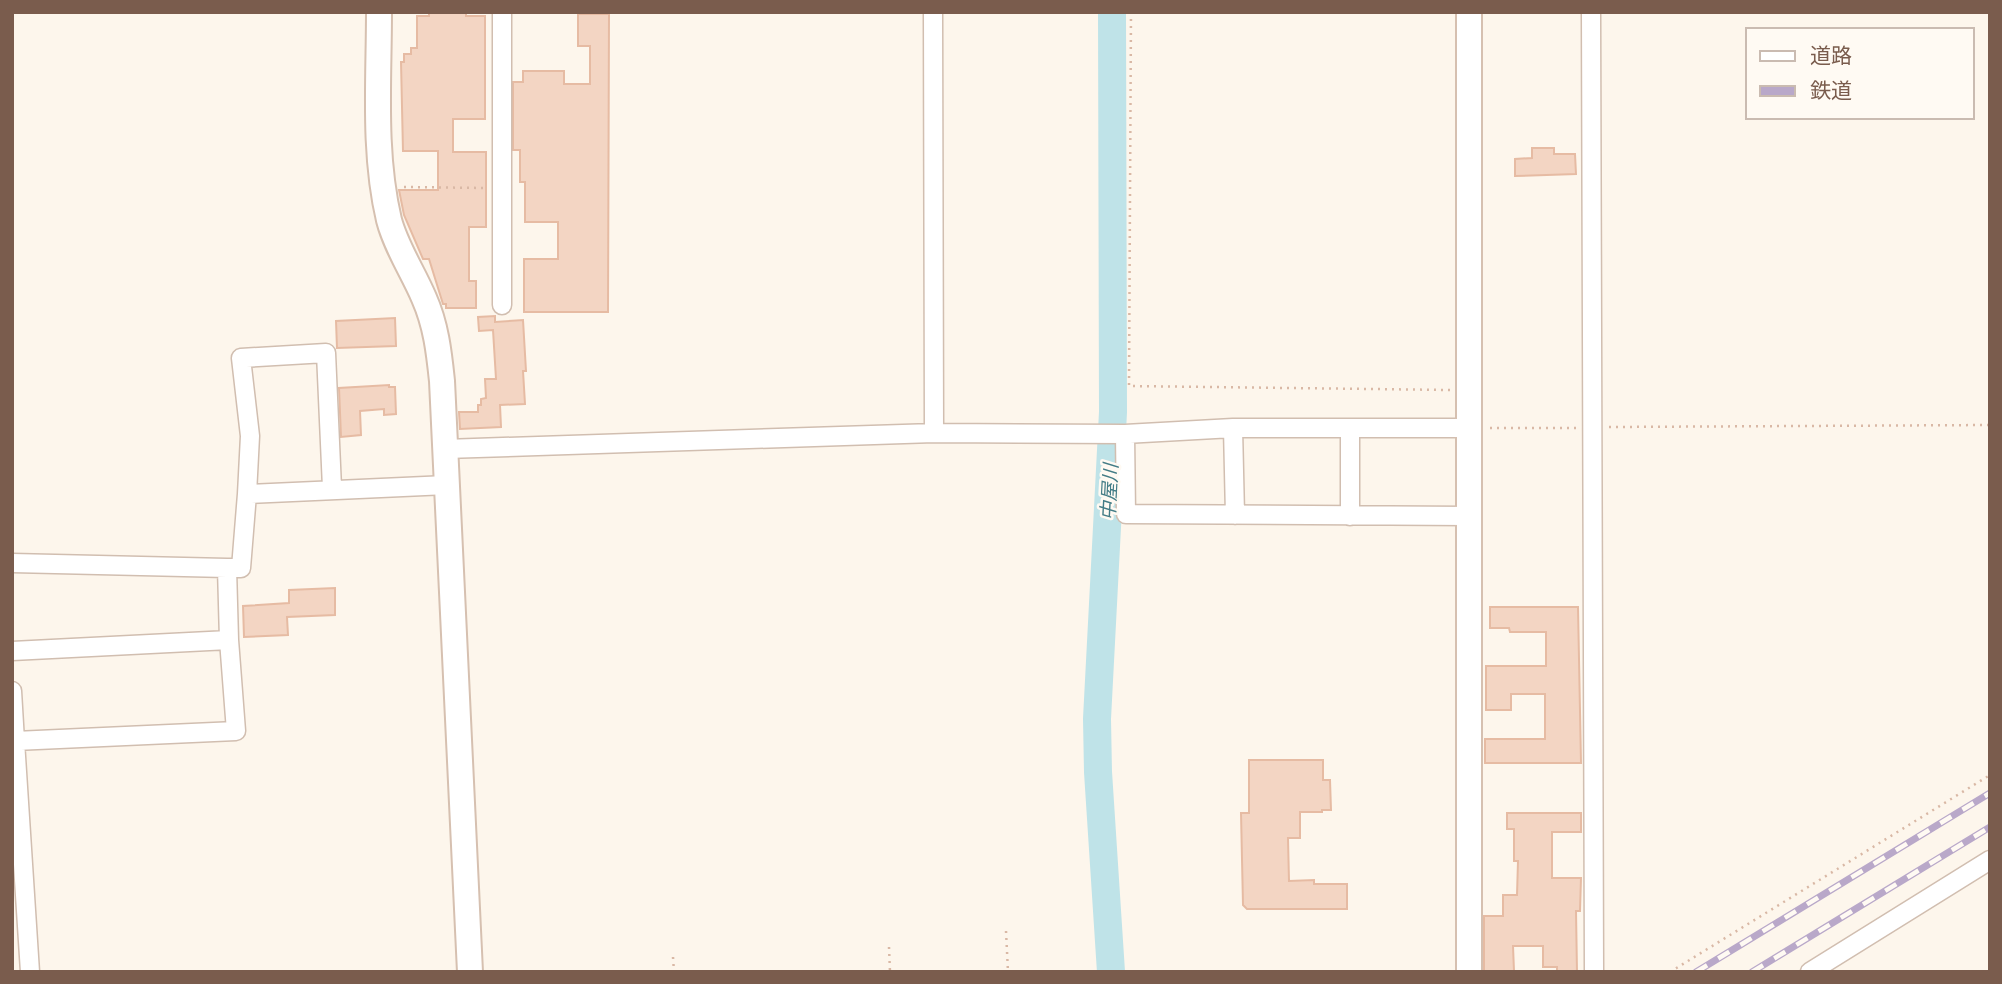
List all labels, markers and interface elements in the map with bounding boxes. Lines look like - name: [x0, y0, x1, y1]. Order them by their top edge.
- legend: [1746, 28, 1974, 119]
- text: 道路: [1810, 42, 1852, 67]
- text: 鉄道: [1810, 77, 1852, 102]
- water label: 中屋川: [1096, 461, 1122, 521]

